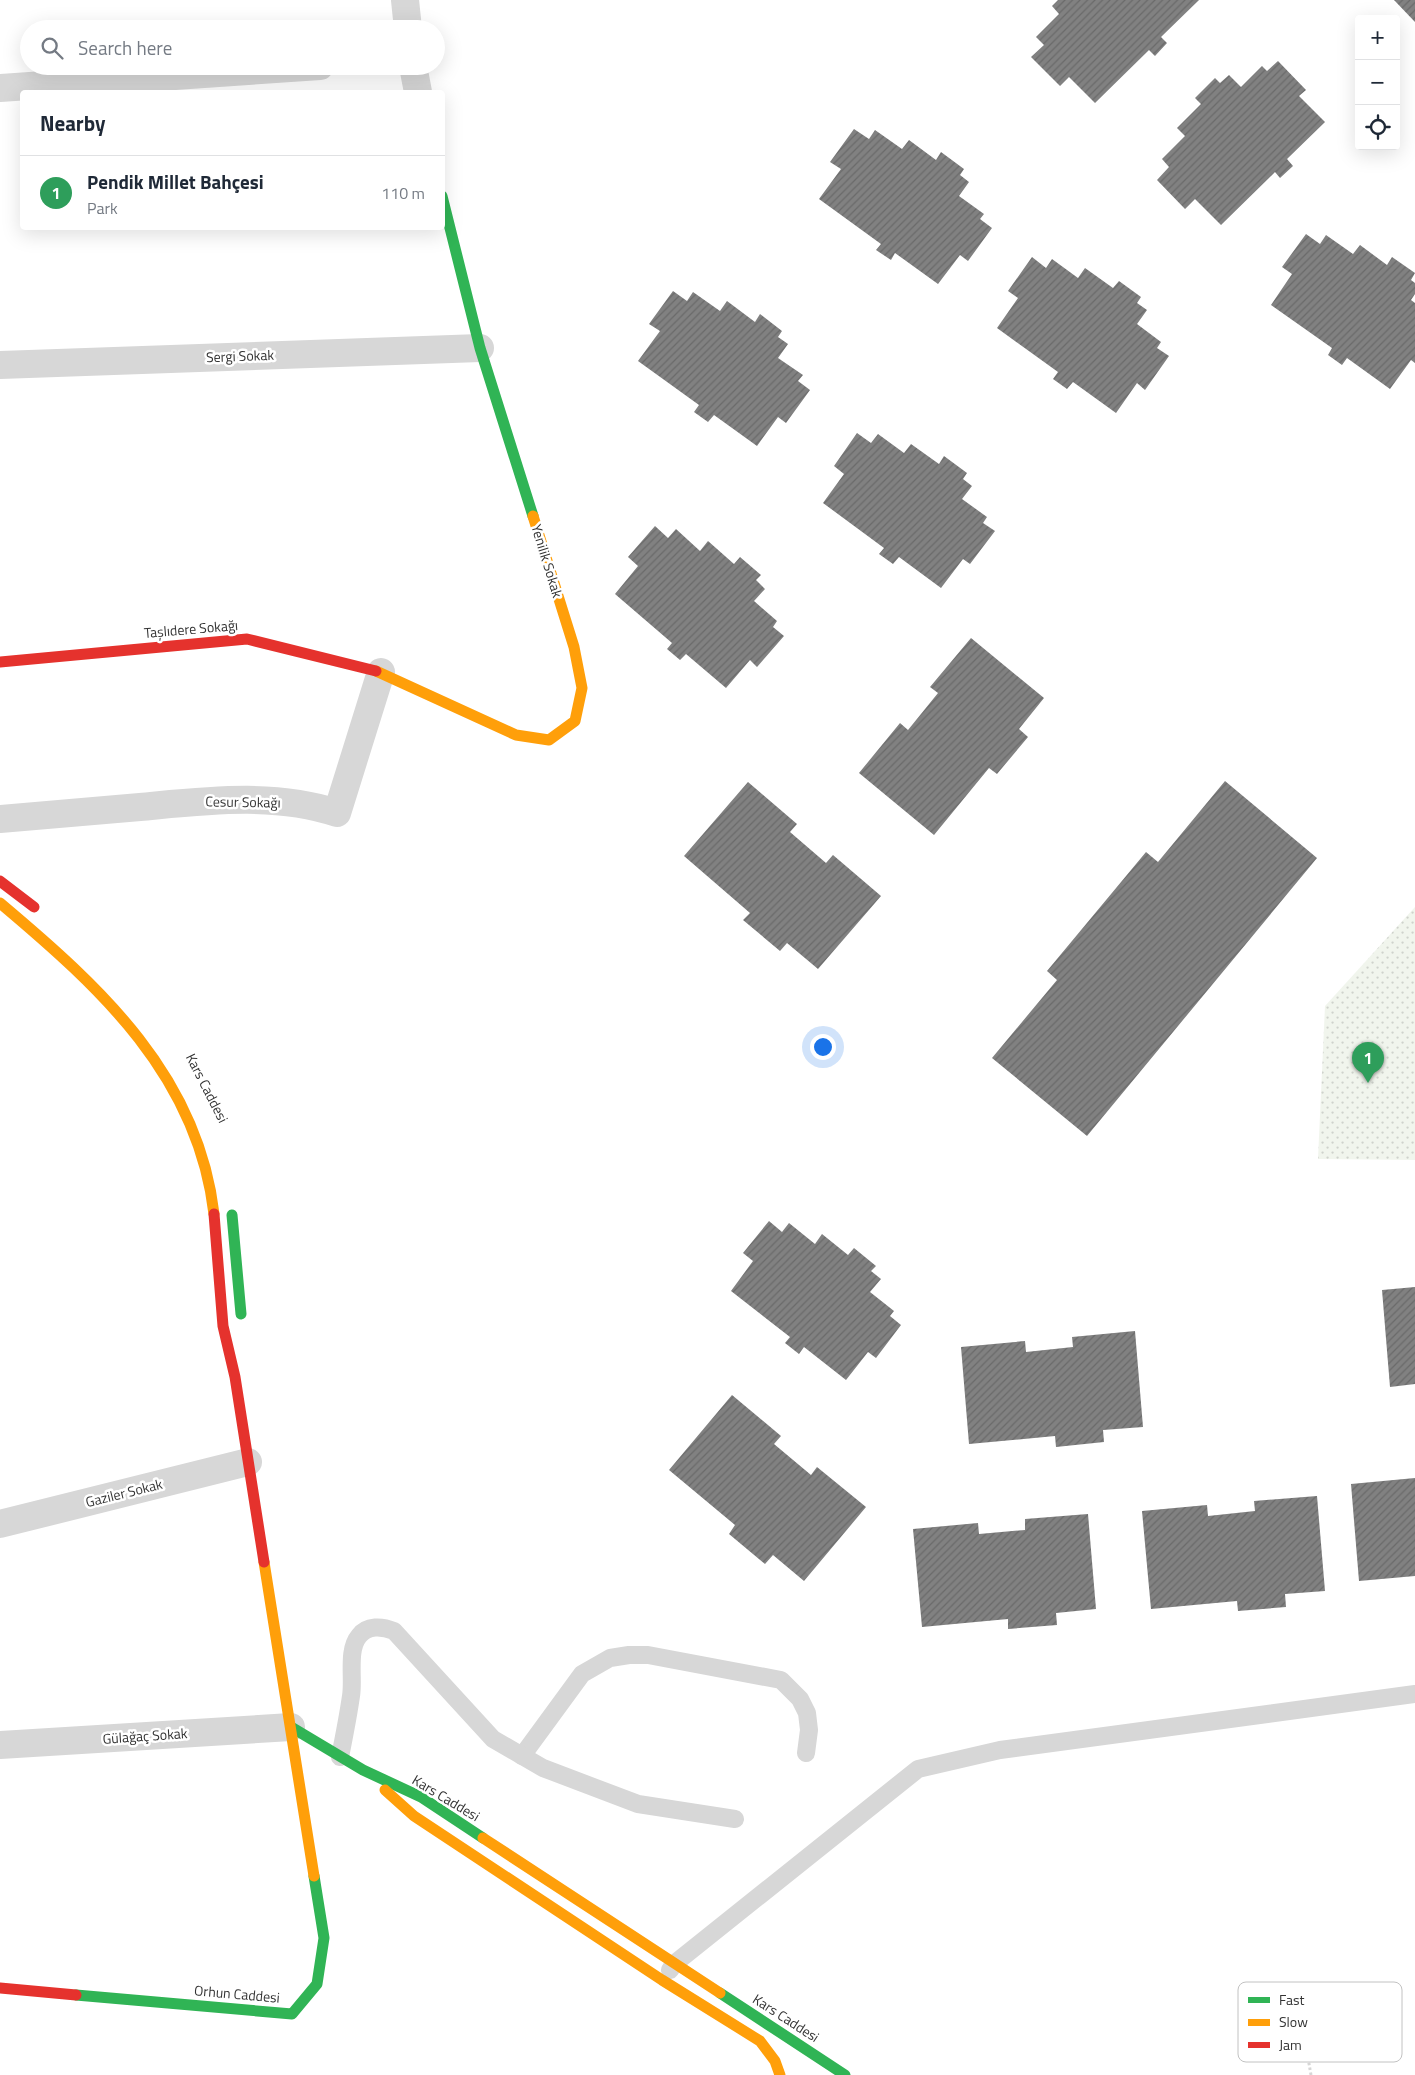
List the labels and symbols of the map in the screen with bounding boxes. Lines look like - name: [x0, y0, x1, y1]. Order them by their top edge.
- street label: Sergi Sokak: [206, 344, 275, 367]
- street label: Yenilik Sokak: [526, 522, 569, 600]
- street label: Taşlıdere Sokağı: [143, 614, 239, 643]
- street label: Cesur Sokağı: [205, 790, 281, 813]
- your location: [810, 1034, 836, 1060]
- pin: 1: [1352, 1042, 1384, 1083]
- street label: Kars Caddesi: [181, 1049, 234, 1126]
- street label: Gaziler Sokak: [83, 1473, 165, 1512]
- street label: Gülağaç Sokak: [102, 1722, 188, 1749]
- street label: Kars Caddesi: [408, 1769, 484, 1826]
- street label: Orhun Caddesi: [193, 1979, 281, 2008]
- legend: [1238, 1982, 1402, 2062]
- street label: Kars Caddesi: [749, 1988, 824, 2047]
- text: Fast: [1279, 1989, 1304, 2010]
- text: Slow: [1279, 2011, 1308, 2032]
- text: Jam: [1279, 2034, 1302, 2055]

